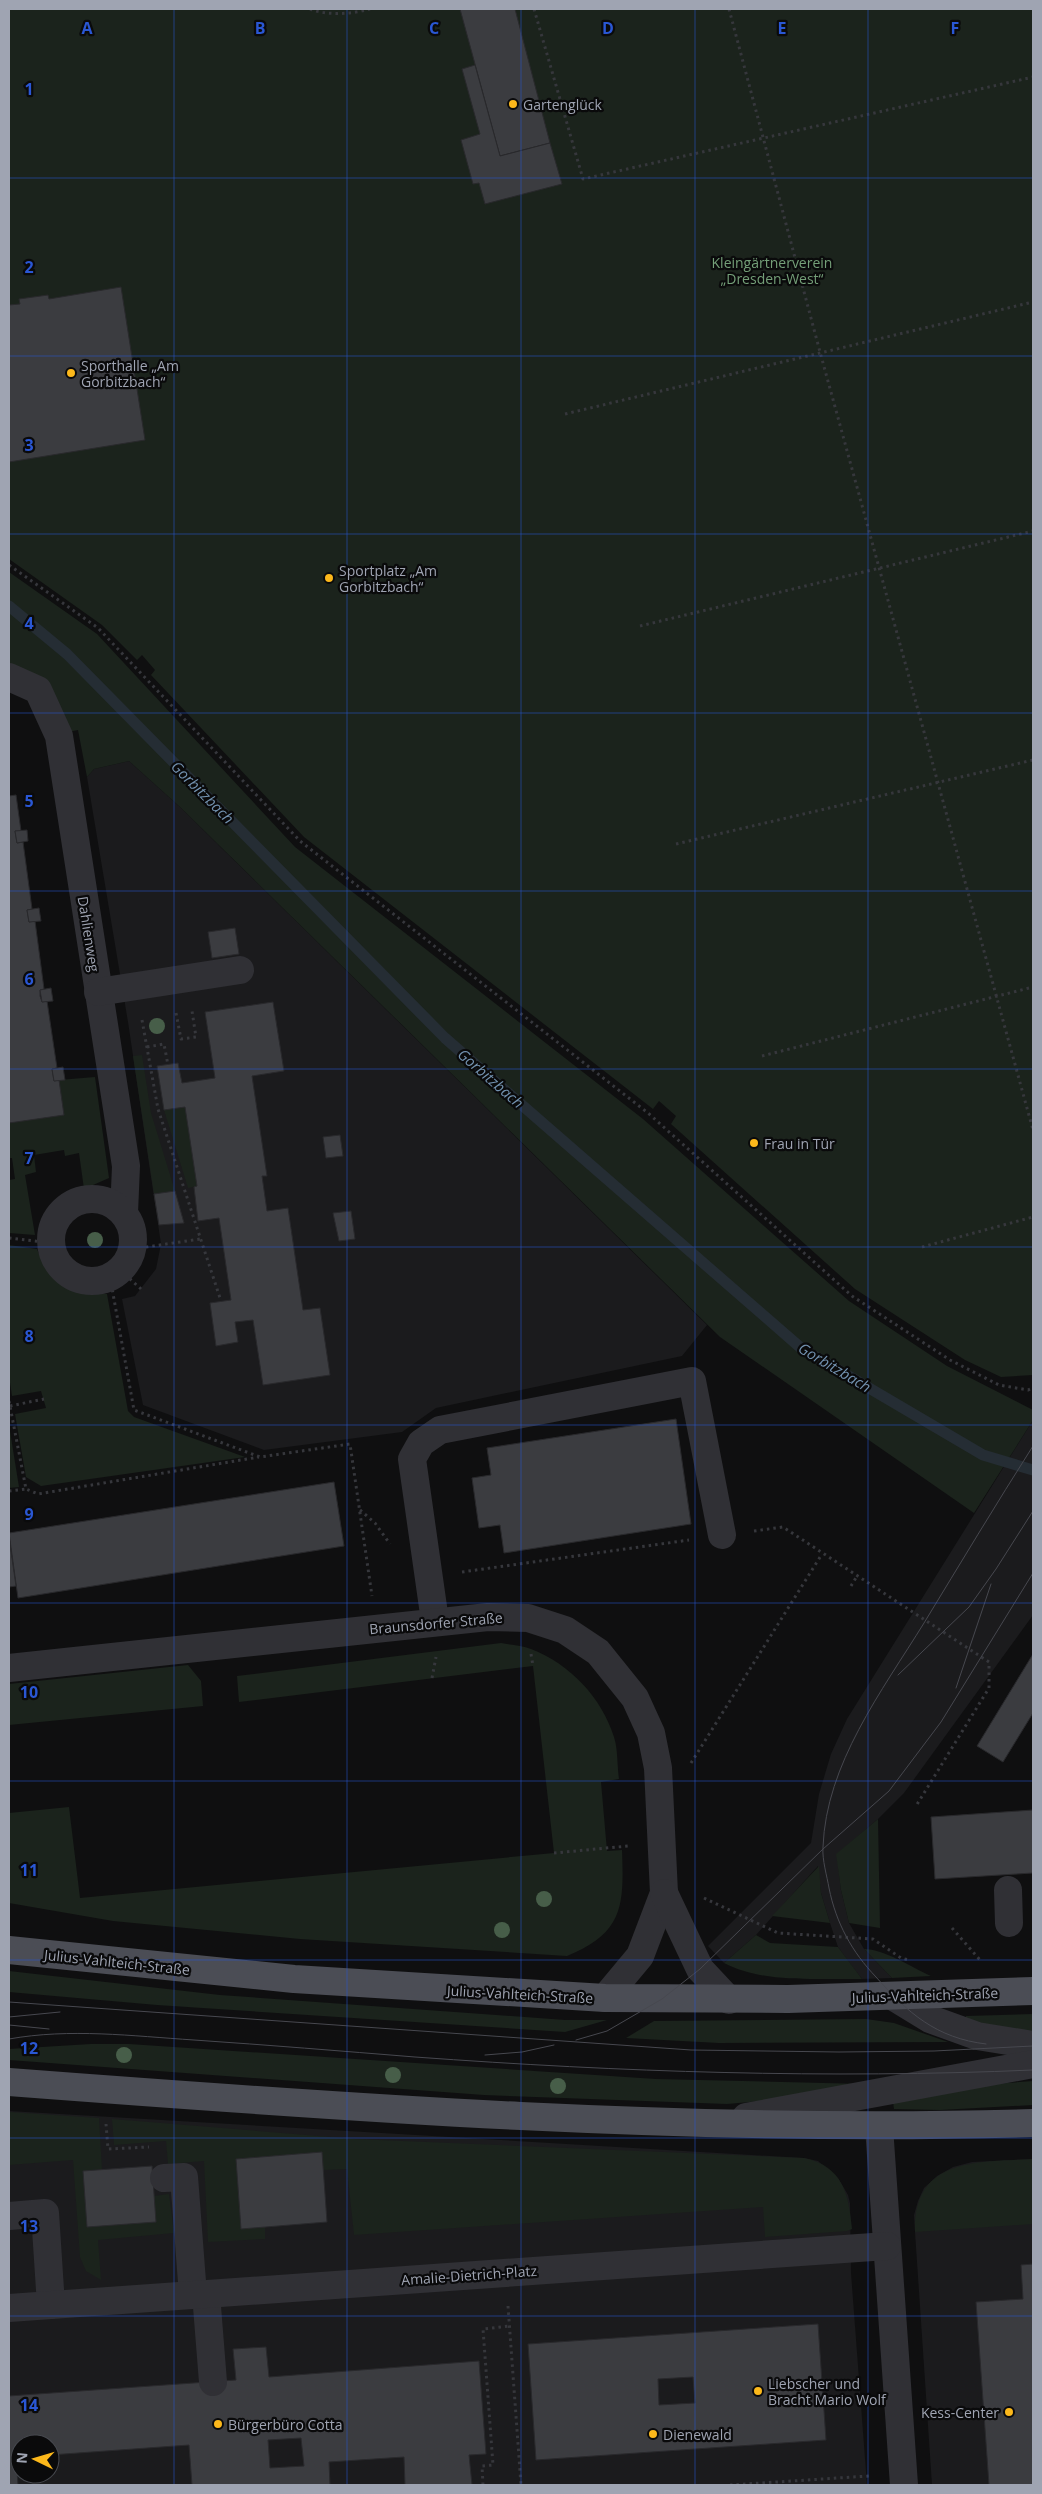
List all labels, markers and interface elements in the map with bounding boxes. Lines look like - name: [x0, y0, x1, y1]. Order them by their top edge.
- text: A: [81, 17, 93, 39]
- text: B: [255, 17, 265, 39]
- text: C: [429, 17, 439, 39]
- text: D: [602, 17, 614, 39]
- text: E: [778, 17, 787, 39]
- text: F: [951, 17, 959, 39]
- text: 1: [24, 78, 34, 100]
- place label: Gartenglück: [523, 95, 603, 114]
- marker: Gartenglück: [507, 98, 519, 110]
- park label: Kleingärtnerverein „Dresden-West“: [712, 253, 832, 288]
- text: 2: [24, 256, 34, 278]
- place label: Sporthalle „Am Gorbitzbach“: [81, 356, 179, 391]
- marker: Sporthalle „Am Gorbitzbach“: [65, 367, 77, 379]
- text: 3: [24, 434, 34, 456]
- place label: Sportplatz „Am Gorbitzbach“: [339, 561, 437, 596]
- marker: Sportplatz „Am Gorbitzbach“: [323, 572, 335, 584]
- text: 4: [24, 612, 34, 634]
- water label: Gorbitzbach: [167, 756, 239, 828]
- text: 5: [24, 790, 34, 812]
- street label: Dahlienweg: [74, 895, 104, 974]
- text: 6: [24, 968, 34, 990]
- water label: Gorbitzbach: [454, 1044, 528, 1112]
- place label: Frau in Tür: [764, 1134, 835, 1153]
- marker: Frau in Tür: [748, 1137, 760, 1149]
- text: 7: [24, 1147, 34, 1169]
- text: 8: [24, 1325, 34, 1347]
- water label: Gorbitzbach: [795, 1338, 875, 1396]
- text: 9: [24, 1503, 34, 1525]
- street label: Braunsdorfer Straße: [369, 1608, 504, 1638]
- text: 10: [20, 1681, 38, 1703]
- text: 11: [20, 1859, 38, 1881]
- street label: Julius-Vahlteich-Straße: [41, 1945, 191, 1979]
- street label: Julius-Vahlteich-Straße: [444, 1981, 594, 2007]
- street label: Julius-Vahlteich-Straße: [850, 1983, 999, 2007]
- text: 12: [20, 2037, 38, 2059]
- text: 13: [20, 2215, 38, 2237]
- street label: Amalie-Dietrich-Platz: [401, 2261, 538, 2289]
- place label: Liebscher und Bracht Mario Wolf: [768, 2374, 887, 2409]
- marker: Liebscher und Bracht Mario Wolf: [752, 2385, 764, 2397]
- text: 14: [20, 2394, 38, 2416]
- place label: Kess-Center: [921, 2403, 999, 2422]
- marker: Kess-Center: [1003, 2406, 1015, 2418]
- place label: Bürgerbüro Cotta: [228, 2415, 342, 2434]
- marker: Bürgerbüro Cotta: [212, 2418, 224, 2430]
- place label: Dienewald: [663, 2425, 732, 2444]
- marker: Dienewald: [647, 2428, 659, 2440]
- north arrow: [10, 2434, 60, 2484]
- text: N: [12, 2451, 32, 2464]

